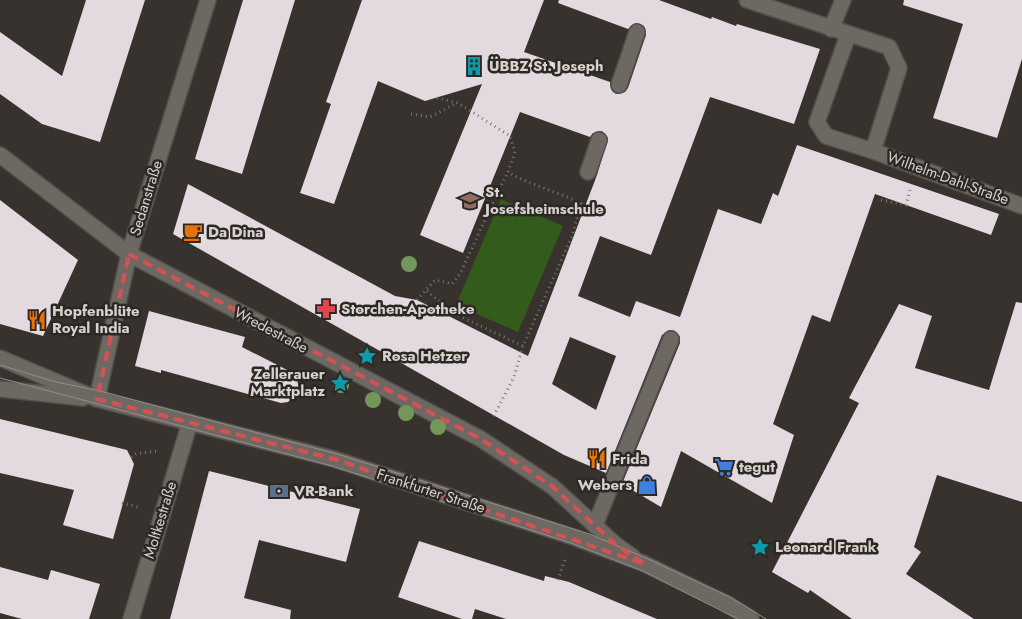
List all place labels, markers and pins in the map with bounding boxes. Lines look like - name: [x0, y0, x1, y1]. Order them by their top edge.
- building icon: ÜBBZ St. Joseph: [463, 55, 485, 77]
- place label: ÜBBZ St. Joseph: [489, 55, 604, 77]
- place label: St. Josefsheimschule: [482, 181, 604, 220]
- school or university icon: St. Josefsheimschule: [459, 190, 481, 212]
- cafe icon: Da Dina: [182, 221, 204, 243]
- place label: Da Dina: [208, 221, 263, 243]
- pharmacy icon: Storchen-Apotheke: [315, 298, 337, 320]
- place label: Storchen-Apotheke: [341, 298, 475, 320]
- place label: Hopfenblüte Royal India: [52, 300, 140, 339]
- restaurant icon: Hopfenblüte Royal India: [26, 309, 48, 331]
- place icon: Rosa Hetzer: [356, 345, 378, 367]
- place label: Rosa Hetzer: [382, 345, 468, 367]
- place label: Zellerauer Marktplatz: [250, 363, 326, 402]
- place icon: Zellerauer Marktplatz: [329, 372, 351, 394]
- restaurant icon: Frida: [586, 448, 608, 470]
- place label: Frida: [612, 448, 648, 470]
- supermarket icon: tegut: [713, 456, 735, 478]
- place label: tegut: [739, 456, 775, 478]
- place label: Webers: [578, 474, 632, 496]
- shop icon: Webers: [636, 474, 658, 496]
- bank icon: VR-Bank: [268, 480, 290, 502]
- place label: VR-Bank: [293, 480, 354, 502]
- place icon: Leonard Frank: [749, 536, 771, 558]
- place label: Leonard Frank: [775, 536, 877, 558]

